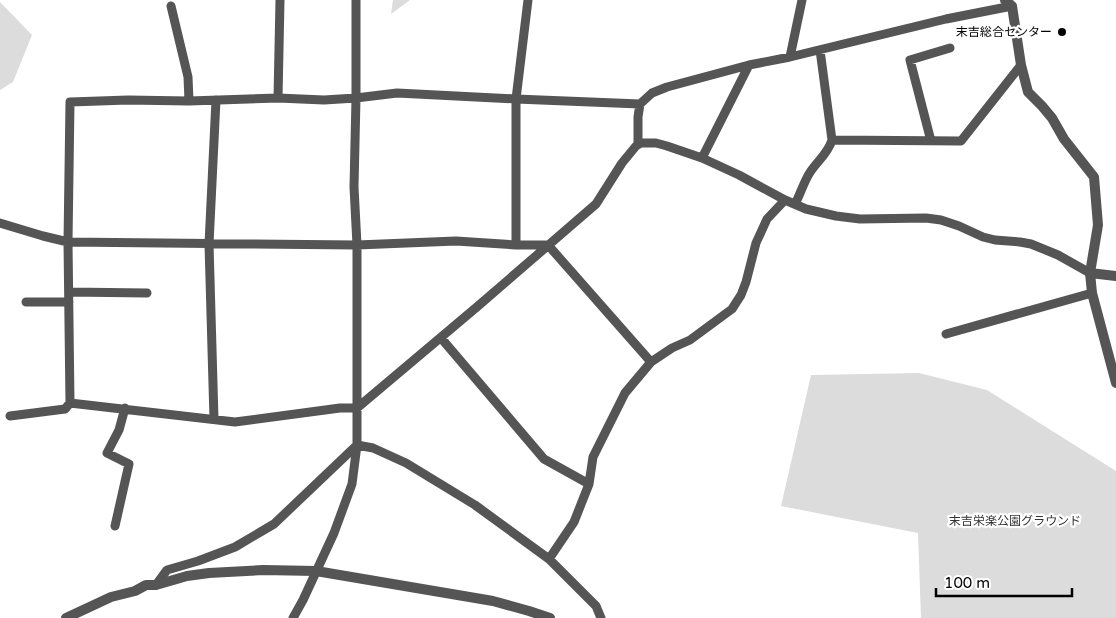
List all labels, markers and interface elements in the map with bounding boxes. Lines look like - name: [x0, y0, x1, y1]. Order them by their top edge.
- place label: 末吉総合センター: [956, 25, 1052, 39]
- marker: 末吉総合センター: [1056, 26, 1068, 38]
- park label: 末吉栄楽公園グラウンド: [949, 514, 1081, 528]
- scale bar: [936, 566, 1072, 598]
- text: 100 m: [944, 574, 990, 592]

